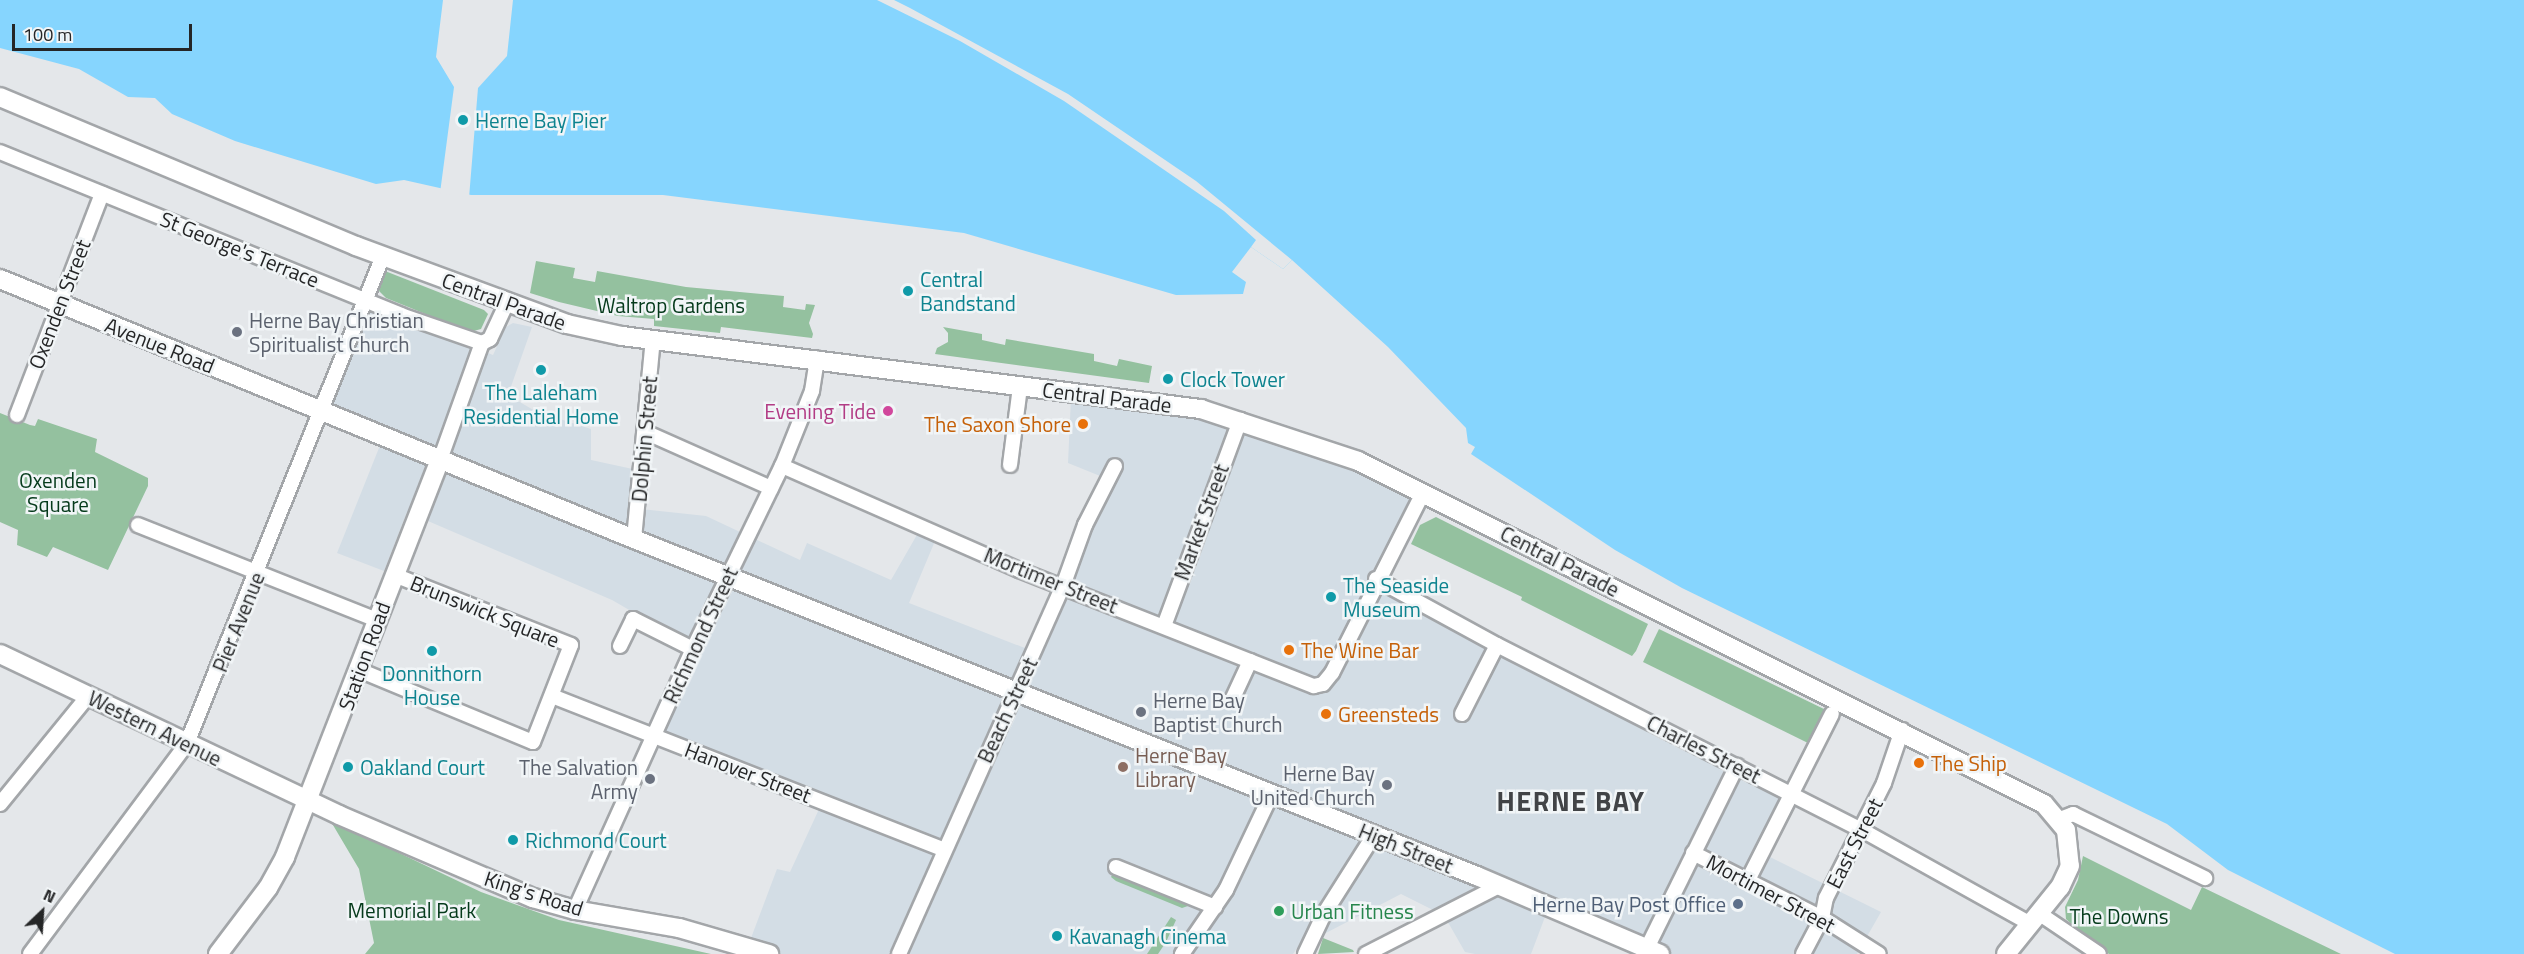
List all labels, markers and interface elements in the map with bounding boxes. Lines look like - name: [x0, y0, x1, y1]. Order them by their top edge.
- scale bar: [15, 12, 195, 50]
- text: 100 m: [23, 21, 72, 48]
- place label: Herne Bay Pier: [475, 107, 606, 133]
- marker: Herne Bay Pier: [456, 113, 470, 127]
- street label: St George's Terrace: [157, 206, 323, 292]
- street label: Oxenden Street: [23, 236, 95, 372]
- place label: Central Bandstand: [920, 266, 1016, 316]
- street label: Central Parade: [439, 267, 569, 335]
- marker: Central Bandstand: [901, 284, 915, 298]
- park label: Waltrop Gardens: [597, 292, 745, 318]
- place label: Herne Bay Christian Spiritualist Church: [249, 307, 424, 357]
- street label: Avenue Road: [102, 312, 218, 378]
- marker: Herne Bay Christian Spiritualist Church: [230, 325, 244, 339]
- marker: The Laleham Residential Home: [534, 363, 548, 377]
- place label: Clock Tower: [1180, 366, 1285, 392]
- marker: Clock Tower: [1161, 372, 1175, 386]
- street label: Dolphin Street: [626, 375, 662, 503]
- street label: Central Parade: [1041, 377, 1173, 417]
- place label: The Laleham Residential Home: [463, 379, 619, 429]
- place label: Evening Tide: [764, 398, 876, 424]
- marker: Evening Tide: [881, 404, 895, 418]
- place label: The Saxon Shore: [924, 411, 1071, 437]
- marker: The Saxon Shore: [1076, 417, 1090, 431]
- street label: Market Street: [1168, 460, 1234, 584]
- park label: Oxenden Square: [19, 467, 97, 517]
- street label: Central Parade: [1496, 520, 1624, 602]
- street label: Mortimer Street: [980, 542, 1122, 618]
- street label: Richmond Street: [657, 563, 743, 707]
- street label: Pier Avenue: [207, 568, 269, 676]
- street label: Brunswick Square: [407, 570, 563, 652]
- place label: The Seaside Museum: [1343, 572, 1449, 622]
- marker: The Seaside Museum: [1324, 590, 1338, 604]
- street label: Station Road: [333, 598, 395, 714]
- place label: The Wine Bar: [1301, 637, 1419, 663]
- marker: The Wine Bar: [1282, 643, 1296, 657]
- marker: Donnithorn House: [425, 644, 439, 658]
- street label: Beach Street: [972, 653, 1042, 767]
- place label: Donnithorn House: [382, 660, 482, 710]
- street label: Western Avenue: [84, 685, 226, 771]
- place label: Herne Bay Baptist Church: [1153, 687, 1283, 737]
- place label: Greensteds: [1338, 701, 1439, 727]
- marker: Herne Bay Baptist Church: [1134, 705, 1148, 719]
- marker: Greensteds: [1319, 707, 1333, 721]
- street label: Charles Street: [1643, 710, 1765, 788]
- street label: Hanover Street: [681, 736, 815, 808]
- place label: Herne Bay Library: [1135, 742, 1227, 792]
- place label: The Ship: [1931, 750, 2007, 776]
- place label: Oakland Court: [360, 754, 485, 780]
- place label: The Salvation Army: [519, 754, 638, 804]
- marker: The Ship: [1912, 756, 1926, 770]
- marker: Oakland Court: [341, 760, 355, 774]
- marker: Herne Bay Library: [1116, 760, 1130, 774]
- place label: Herne Bay United Church: [1251, 760, 1375, 810]
- marker: The Salvation Army: [643, 772, 657, 786]
- marker: Herne Bay United Church: [1380, 778, 1394, 792]
- district label: HERNE BAY: [1496, 785, 1646, 817]
- street label: East Street: [1821, 794, 1887, 892]
- street label: High Street: [1355, 818, 1457, 878]
- place label: Richmond Court: [525, 827, 667, 853]
- marker: Richmond Court: [506, 833, 520, 847]
- street label: Mortimer Street: [1702, 849, 1840, 937]
- street label: King's Road: [481, 865, 587, 921]
- north arrow: [12, 882, 72, 942]
- text: N: [40, 882, 60, 909]
- place label: Herne Bay Post Office: [1532, 891, 1726, 917]
- park label: Memorial Park: [348, 897, 476, 923]
- marker: Herne Bay Post Office: [1731, 897, 1745, 911]
- place label: Urban Fitness: [1291, 898, 1414, 924]
- park label: The Downs: [2069, 903, 2169, 929]
- marker: Urban Fitness: [1272, 904, 1286, 918]
- place label: Kavanagh Cinema: [1069, 923, 1226, 949]
- marker: Kavanagh Cinema: [1050, 929, 1064, 943]

